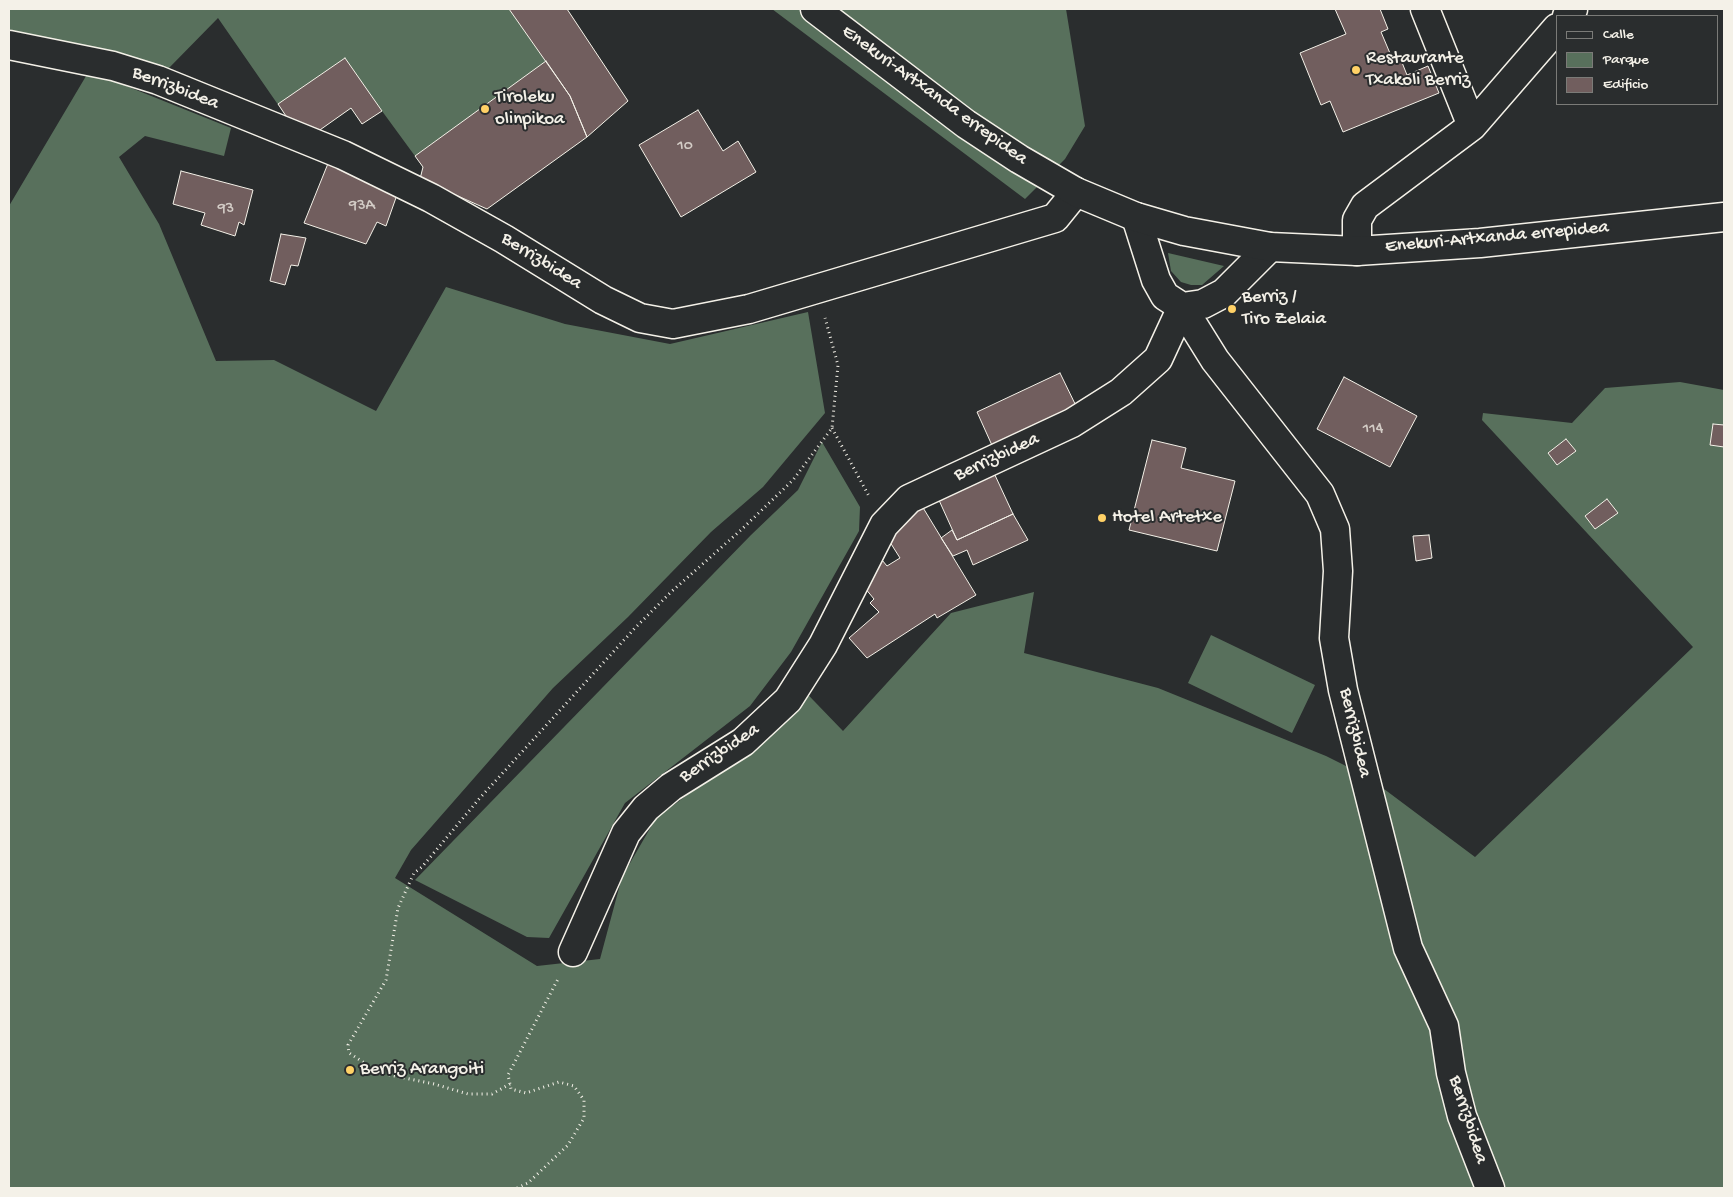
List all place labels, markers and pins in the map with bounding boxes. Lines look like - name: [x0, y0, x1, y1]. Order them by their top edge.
- place label: Restaurante Txakoli Berriz: [1366, 48, 1470, 92]
- marker: Restaurante Txakoli Berriz: [1350, 64, 1362, 76]
- place label: Tiroleku olinpikoa: [495, 87, 565, 131]
- marker: Tiroleku olinpikoa: [479, 103, 491, 115]
- place label: Berriz / Tiro Zelaia: [1242, 287, 1326, 331]
- marker: Berriz / Tiro Zelaia: [1226, 303, 1238, 315]
- place label: Hotel Artetxe: [1112, 507, 1222, 529]
- marker: Hotel Artetxe: [1096, 512, 1108, 524]
- place label: Berriz Arangoiti: [360, 1059, 484, 1081]
- marker: Berriz Arangoiti: [344, 1064, 356, 1076]

